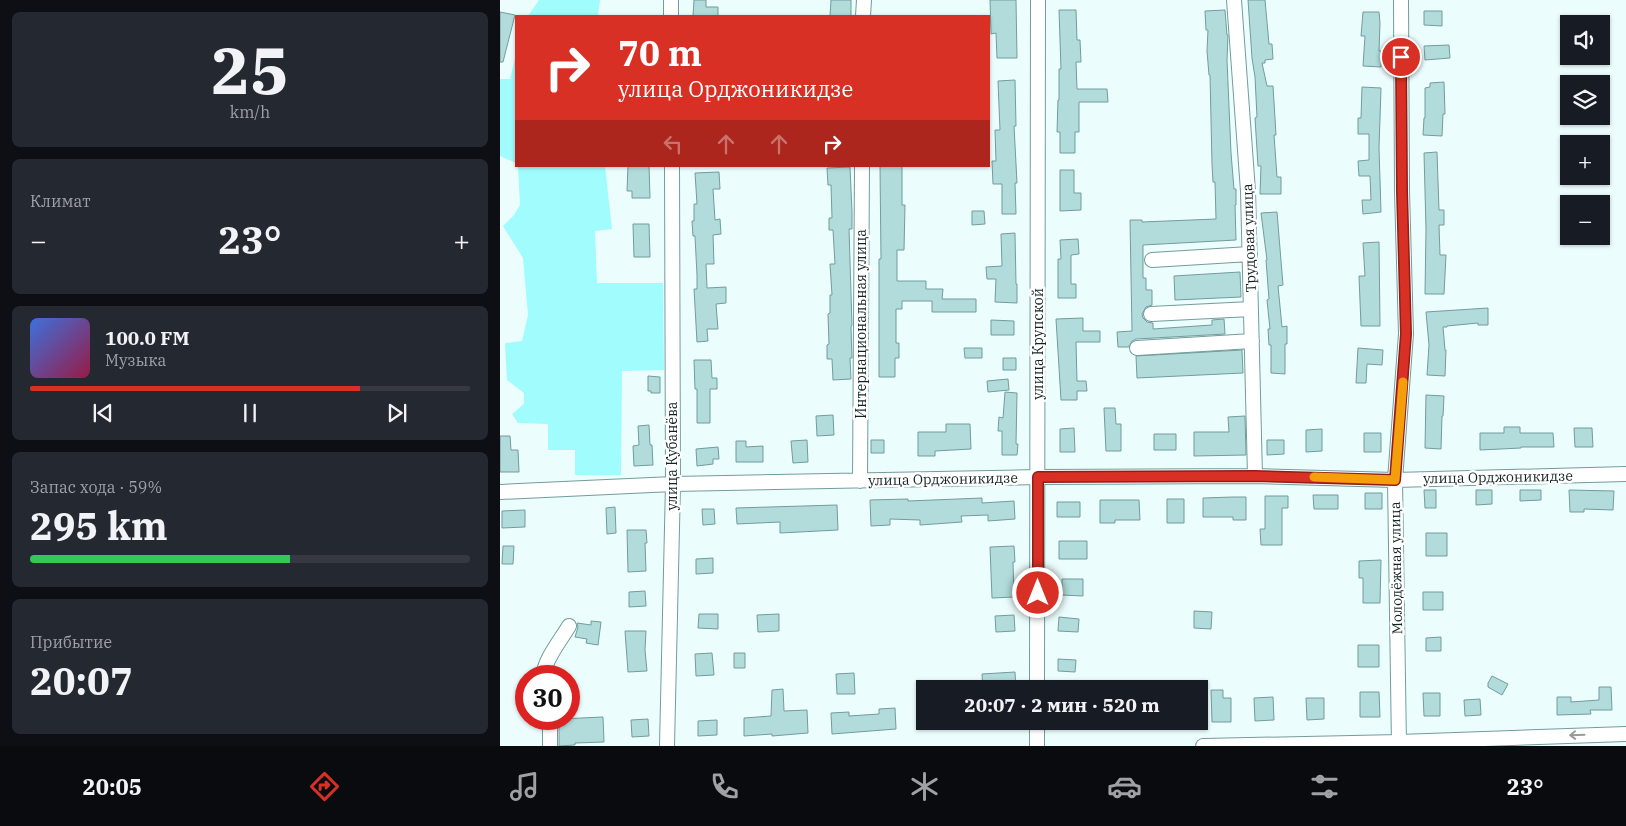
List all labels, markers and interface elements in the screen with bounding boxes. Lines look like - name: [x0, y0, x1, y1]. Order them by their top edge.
- map controls: [1560, 15, 1610, 245]
- button: sound: [1560, 15, 1610, 65]
- text: 25: [211, 27, 289, 112]
- text: 70 m: [618, 30, 702, 76]
- icon: right: [535, 35, 600, 100]
- pin: [1380, 36, 1422, 78]
- icon: arrive: [1387, 43, 1415, 71]
- text: улица Орджоникидзе: [618, 74, 853, 103]
- button: layers: [1560, 75, 1610, 125]
- text: km/h: [230, 102, 270, 122]
- icon: left: [659, 130, 687, 158]
- icon: ahead: [712, 130, 740, 158]
- icon: ahead: [765, 130, 793, 158]
- icon: right: [818, 130, 846, 158]
- button: +: [1560, 135, 1610, 185]
- street label: Трудовая улица: [1238, 183, 1260, 293]
- text: Климат: [30, 191, 90, 211]
- button: −: [1560, 195, 1610, 245]
- text: 23°: [218, 215, 282, 264]
- text: −: [30, 222, 47, 259]
- text: +: [453, 222, 470, 259]
- street label: Интернациональная улица: [852, 229, 870, 419]
- street label: улица Крупской: [1029, 288, 1047, 400]
- text: 100.0 FM: [105, 326, 190, 350]
- text: Музыка: [105, 350, 166, 370]
- icon: previous: [89, 399, 117, 427]
- icon: pause: [236, 399, 264, 427]
- icon: next: [383, 399, 411, 427]
- street label: улица Кубанёва: [663, 401, 681, 511]
- street label: улица Орджоникидзе: [1423, 467, 1573, 487]
- street label: улица Орджоникидзе: [868, 469, 1018, 489]
- text: Запас хода · 59%: [30, 477, 162, 497]
- text: 295 km: [30, 501, 168, 550]
- street label: Молодёжная улица: [1386, 501, 1406, 635]
- position arrow: [1011, 566, 1063, 618]
- text: Прибытие: [30, 632, 112, 652]
- text: 20:07: [30, 656, 133, 705]
- speed limit sign: 30: [515, 665, 580, 730]
- text: 20:07 · 2 мин · 520 m: [964, 693, 1160, 717]
- one-way arrow: [1570, 731, 1586, 740]
- icon: directions: [307, 769, 342, 804]
- icon: music: [507, 769, 542, 804]
- icon: phone: [707, 769, 742, 804]
- icon: climate: [907, 769, 942, 804]
- icon: car: [1107, 769, 1142, 804]
- icon: filters: [1307, 769, 1342, 804]
- text: 20:05: [82, 772, 142, 801]
- text: 23°: [1507, 772, 1543, 801]

